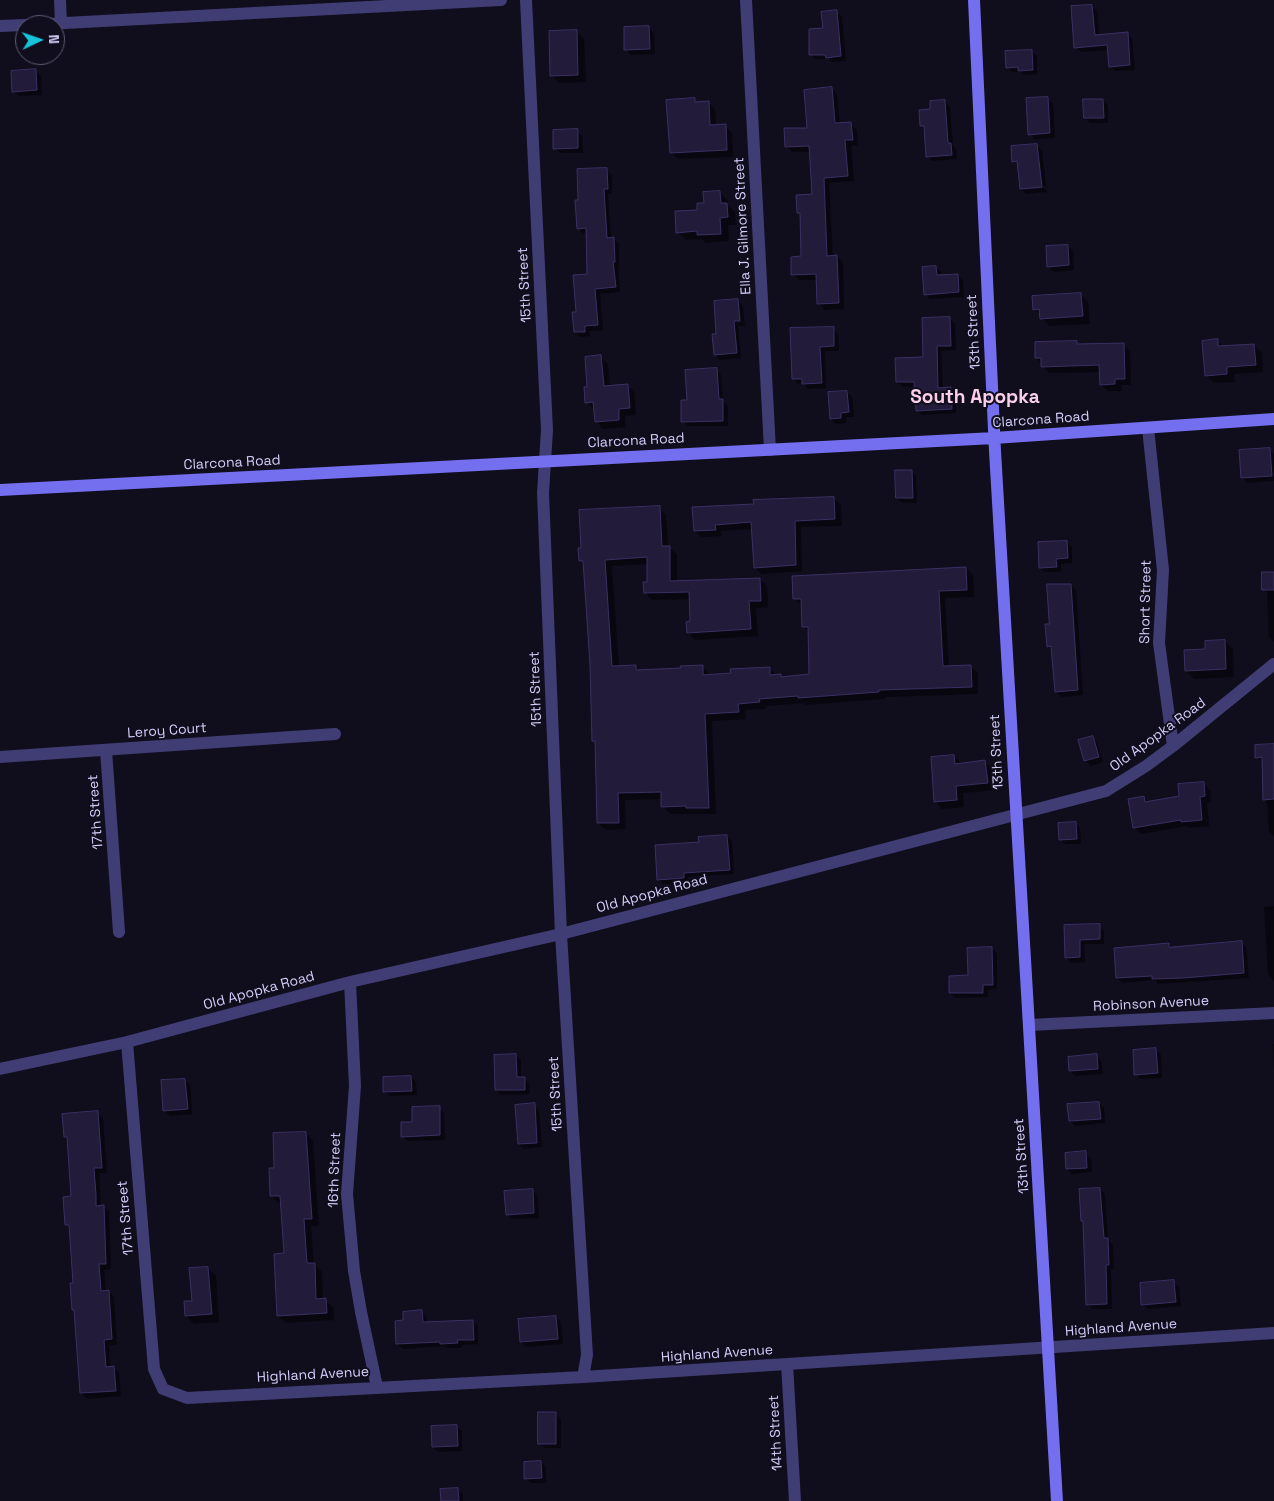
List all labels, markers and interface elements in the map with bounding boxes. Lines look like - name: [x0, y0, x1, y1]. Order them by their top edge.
- north arrow: [15, 15, 65, 65]
- text: N: [45, 34, 63, 44]
- street label: Ella J. Gilmore Street: [731, 157, 755, 295]
- street label: 15th Street: [515, 247, 535, 323]
- street label: 13th Street: [964, 294, 984, 370]
- district label: South Apopka: [910, 387, 1040, 409]
- street label: Clarcona Road: [992, 408, 1090, 432]
- street label: Clarcona Road: [587, 430, 685, 452]
- street label: Clarcona Road: [183, 452, 281, 474]
- street label: Short Street: [1137, 560, 1155, 644]
- street label: 15th Street: [526, 651, 546, 727]
- street label: Old Apopka Road: [1107, 695, 1209, 775]
- street label: 13th Street: [987, 714, 1007, 790]
- street label: Leroy Court: [127, 720, 207, 742]
- street label: 17th Street: [85, 774, 107, 850]
- street label: Old Apopka Road: [595, 871, 709, 917]
- street label: Old Apopka Road: [202, 968, 316, 1014]
- street label: Robinson Avenue: [1093, 993, 1209, 1015]
- street label: 15th Street: [546, 1056, 566, 1132]
- street label: 13th Street: [1011, 1118, 1033, 1194]
- street label: 16th Street: [325, 1132, 345, 1208]
- street label: 17th Street: [114, 1180, 138, 1256]
- street label: Highland Avenue: [1064, 1316, 1178, 1340]
- street label: Highland Avenue: [660, 1342, 774, 1366]
- street label: Highland Avenue: [256, 1364, 370, 1386]
- street label: 14th Street: [766, 1395, 786, 1471]

